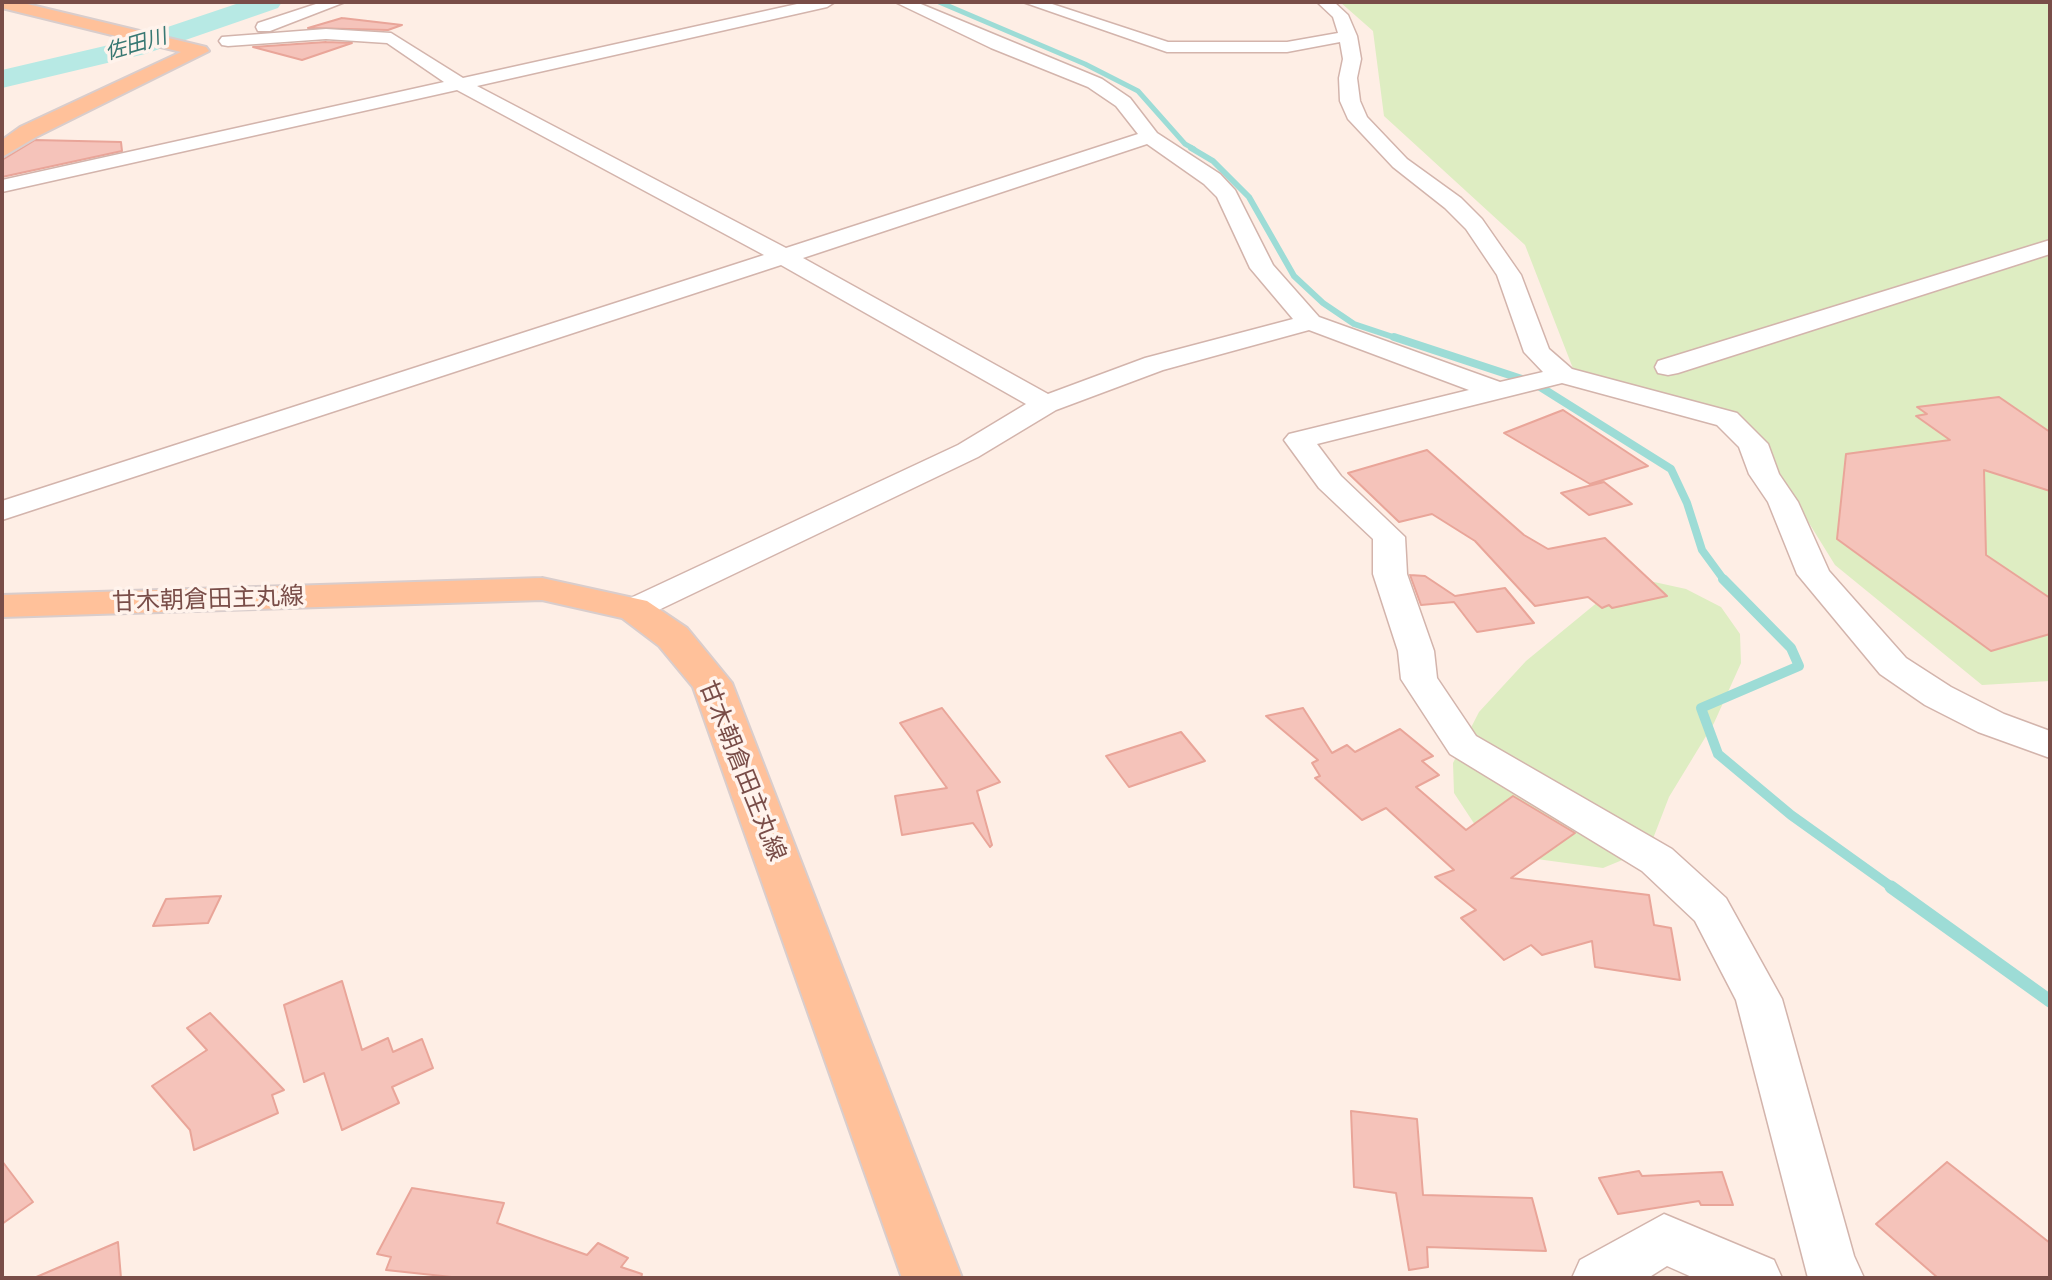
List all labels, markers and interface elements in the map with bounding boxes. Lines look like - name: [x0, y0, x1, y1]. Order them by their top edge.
- water label: 佐田川: [102, 24, 170, 66]
- street label: 甘木朝倉田主丸線: [112, 582, 304, 618]
- street label: 甘木朝倉田主丸線: [693, 677, 791, 865]

